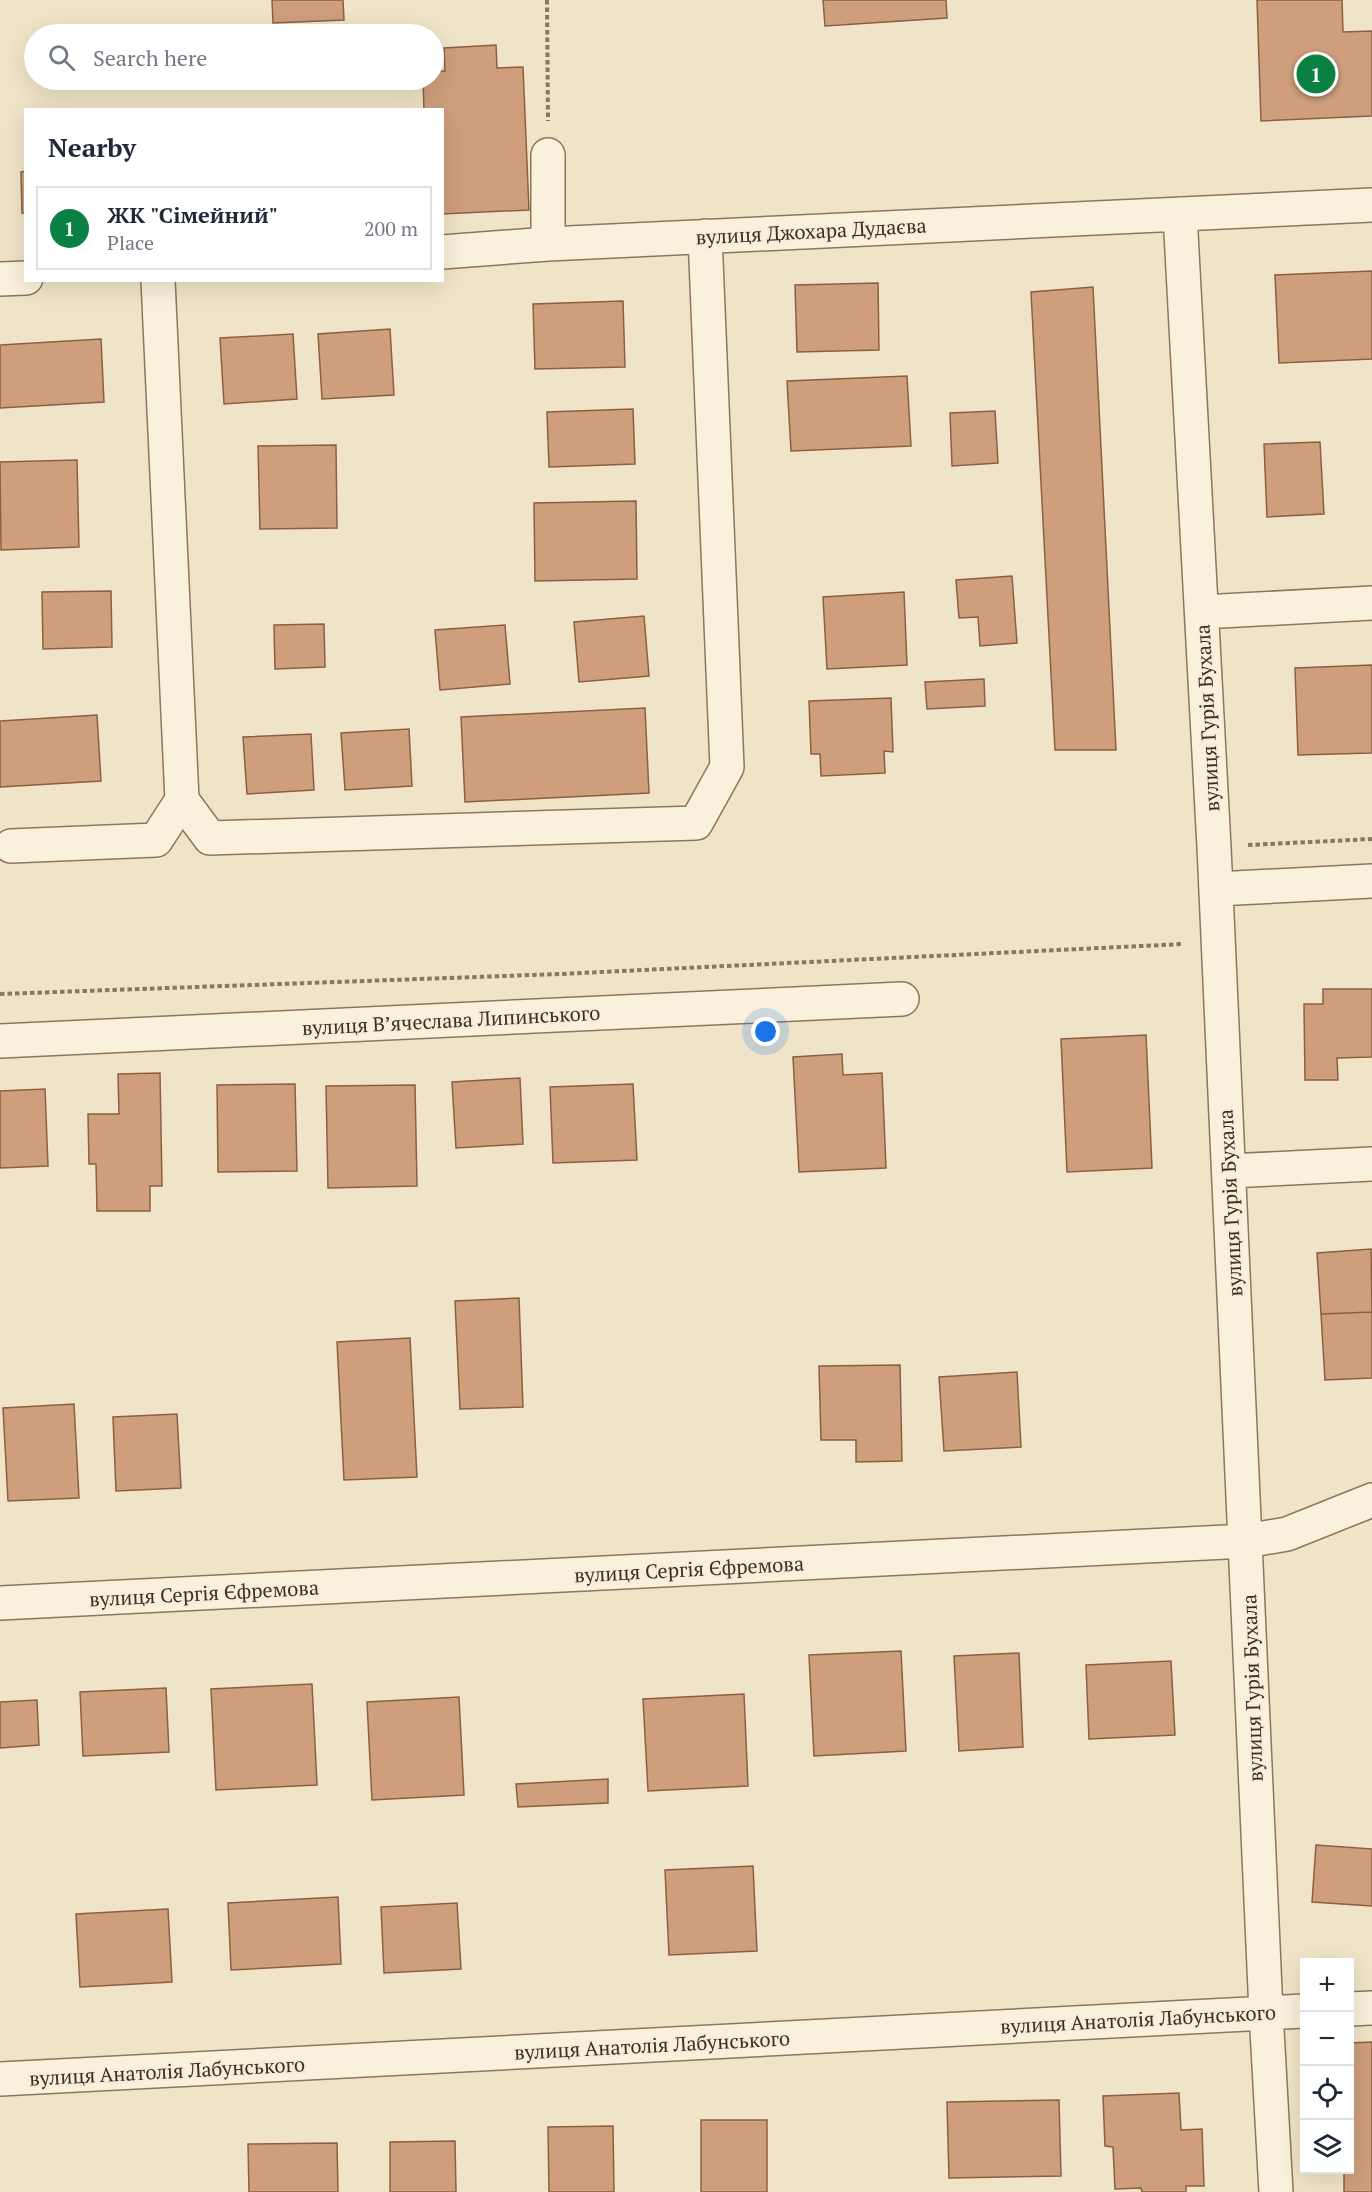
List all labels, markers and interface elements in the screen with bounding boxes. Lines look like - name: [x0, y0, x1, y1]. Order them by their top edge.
- search box: [24, 24, 444, 90]
- icon: search: [45, 41, 78, 74]
- text: Search here: [93, 43, 207, 72]
- pin: 1: [1296, 52, 1336, 97]
- text: Nearby: [48, 130, 136, 164]
- text: ЖК "Сімейний": [107, 200, 278, 229]
- street label: вулиця Джохара Дудаєва: [695, 211, 927, 251]
- text: 1: [64, 215, 75, 242]
- text: 200 m: [364, 215, 418, 242]
- text: Place: [107, 229, 154, 256]
- street label: вулиця Гурія Бухала: [1189, 624, 1225, 812]
- street label: вулиця Вʼячеслава Липинського: [301, 999, 601, 1041]
- your location: [751, 1017, 780, 1046]
- street label: вулиця Гурія Бухала: [1212, 1109, 1248, 1297]
- street label: вулиця Сергія Єфремова: [573, 1549, 805, 1589]
- street label: вулиця Сергія Єфремова: [88, 1573, 320, 1613]
- street label: вулиця Гурія Бухала: [1235, 1594, 1269, 1782]
- map controls: [1300, 1958, 1354, 2174]
- button: +: [1300, 1958, 1354, 2012]
- street label: вулиця Анатолія Лабунського: [999, 1998, 1277, 2040]
- button: −: [1300, 2012, 1354, 2066]
- street label: вулиця Анатолія Лабунського: [513, 2024, 791, 2066]
- street label: вулиця Анатолія Лабунського: [28, 2050, 306, 2092]
- button: locate: [1300, 2066, 1354, 2120]
- button: layers: [1300, 2120, 1354, 2174]

